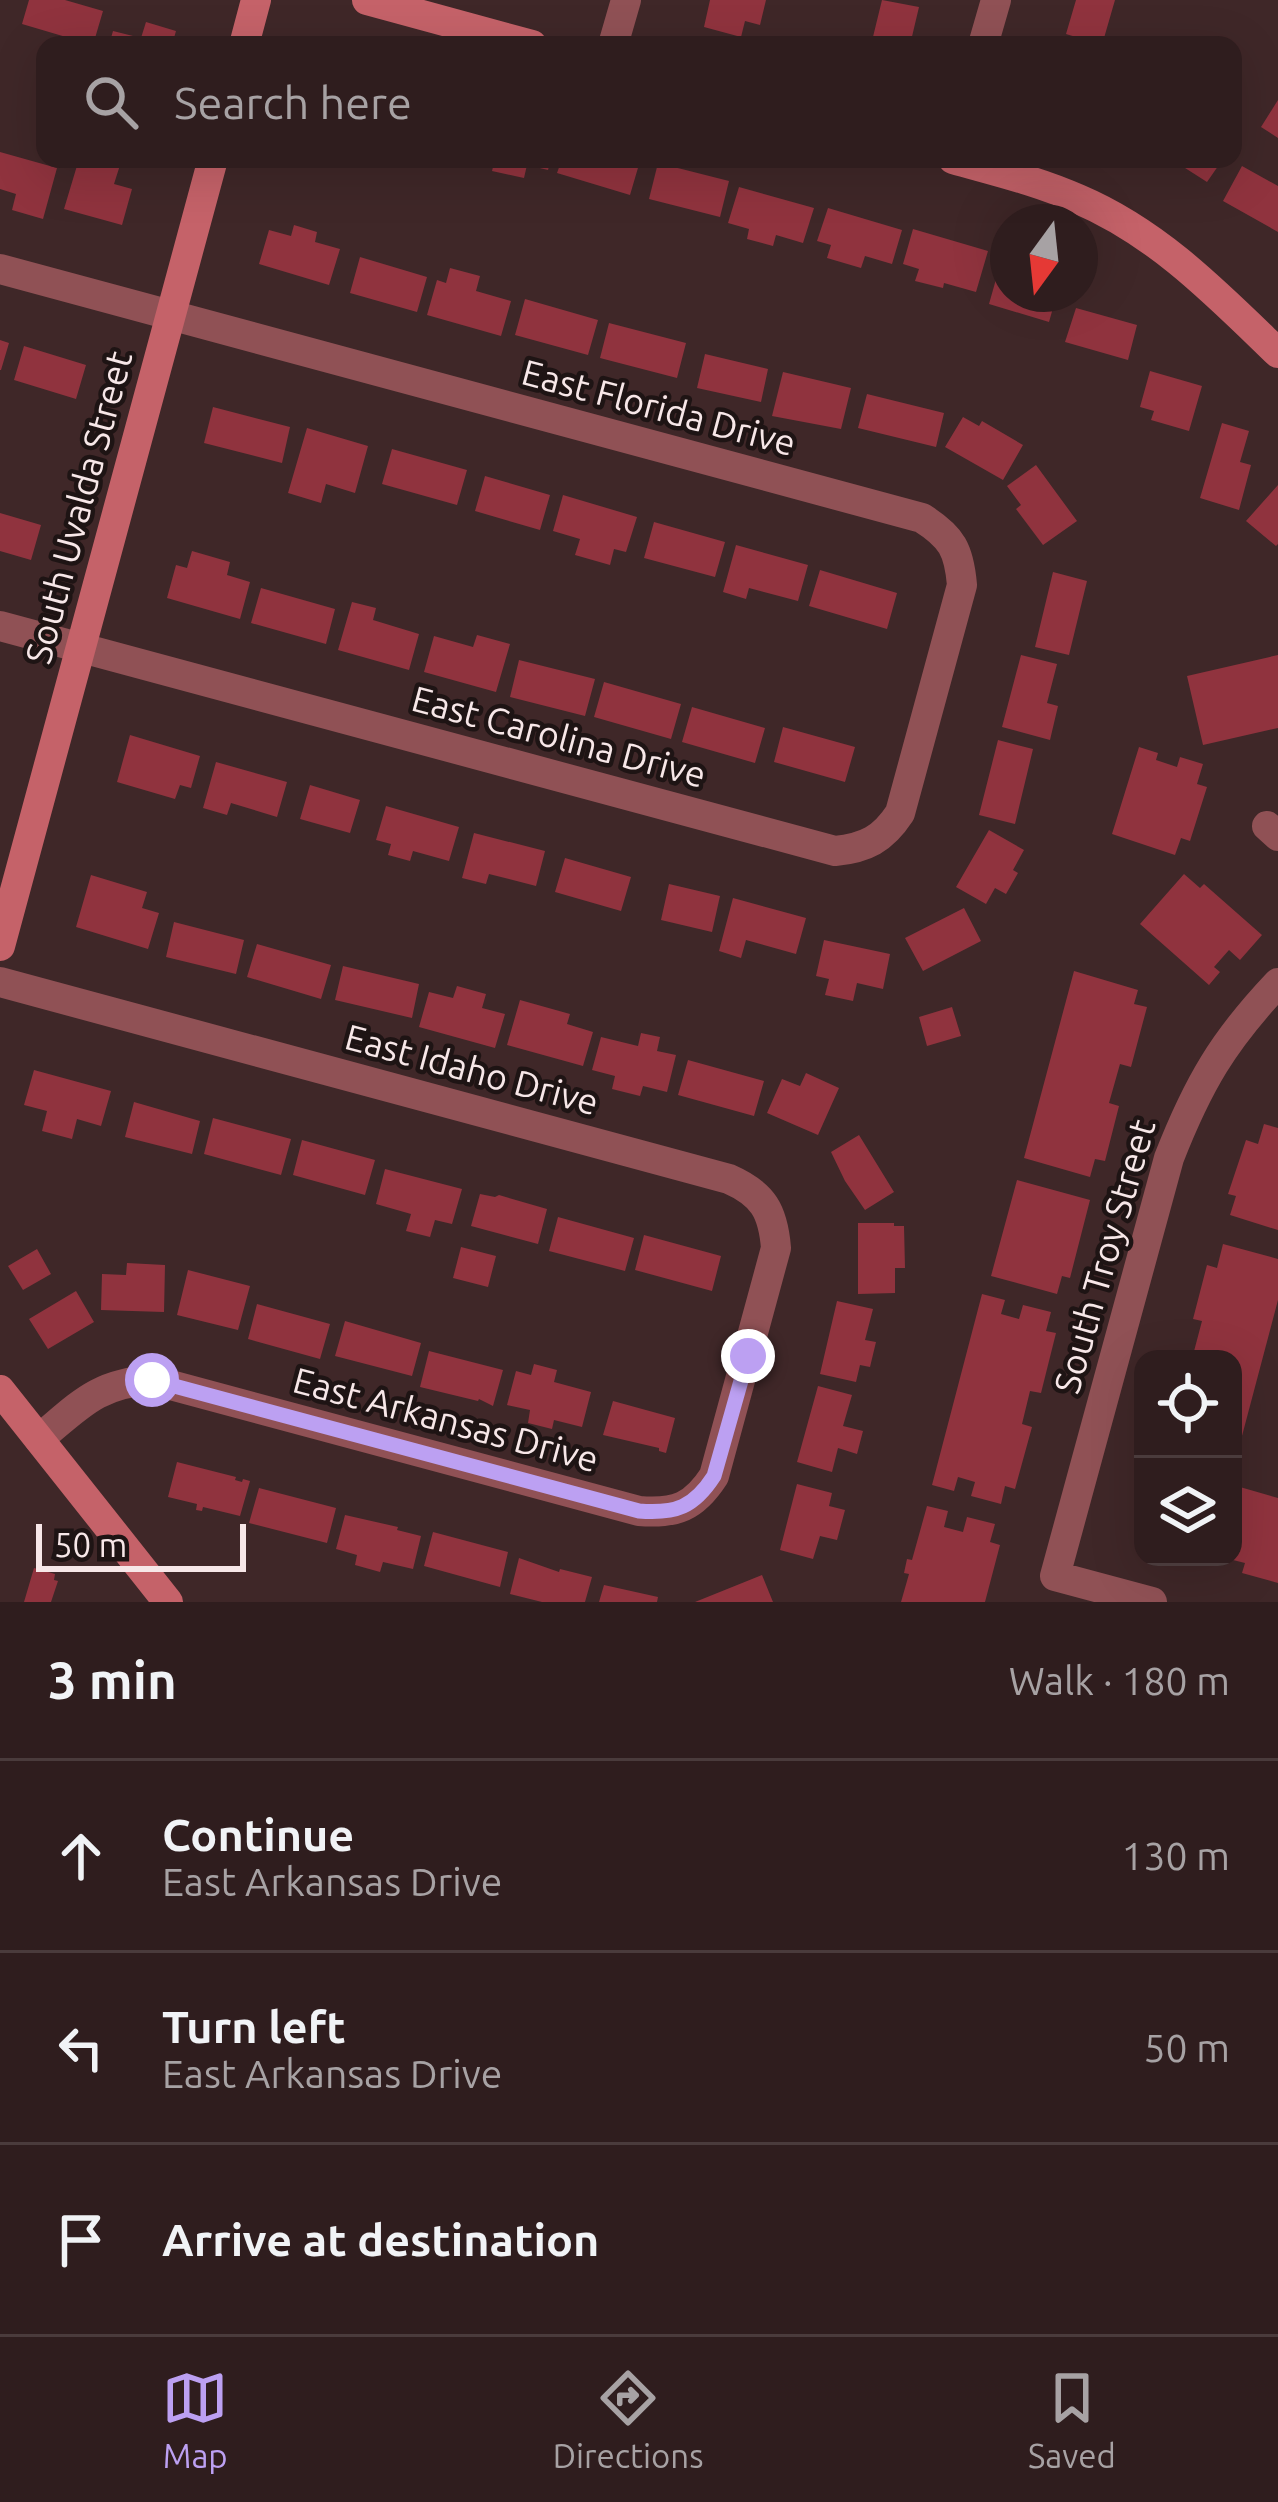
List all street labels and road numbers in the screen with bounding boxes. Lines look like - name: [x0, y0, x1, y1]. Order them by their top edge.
- street label: South Uvalda Street: [17, 346, 139, 668]
- street label: East Florida Drive: [518, 351, 800, 463]
- street label: East Carolina Drive: [408, 677, 710, 795]
- street label: East Idaho Drive: [341, 1015, 603, 1123]
- street label: South Troy Street: [1045, 1114, 1163, 1398]
- street label: East Arkansas Drive: [289, 1359, 603, 1479]

